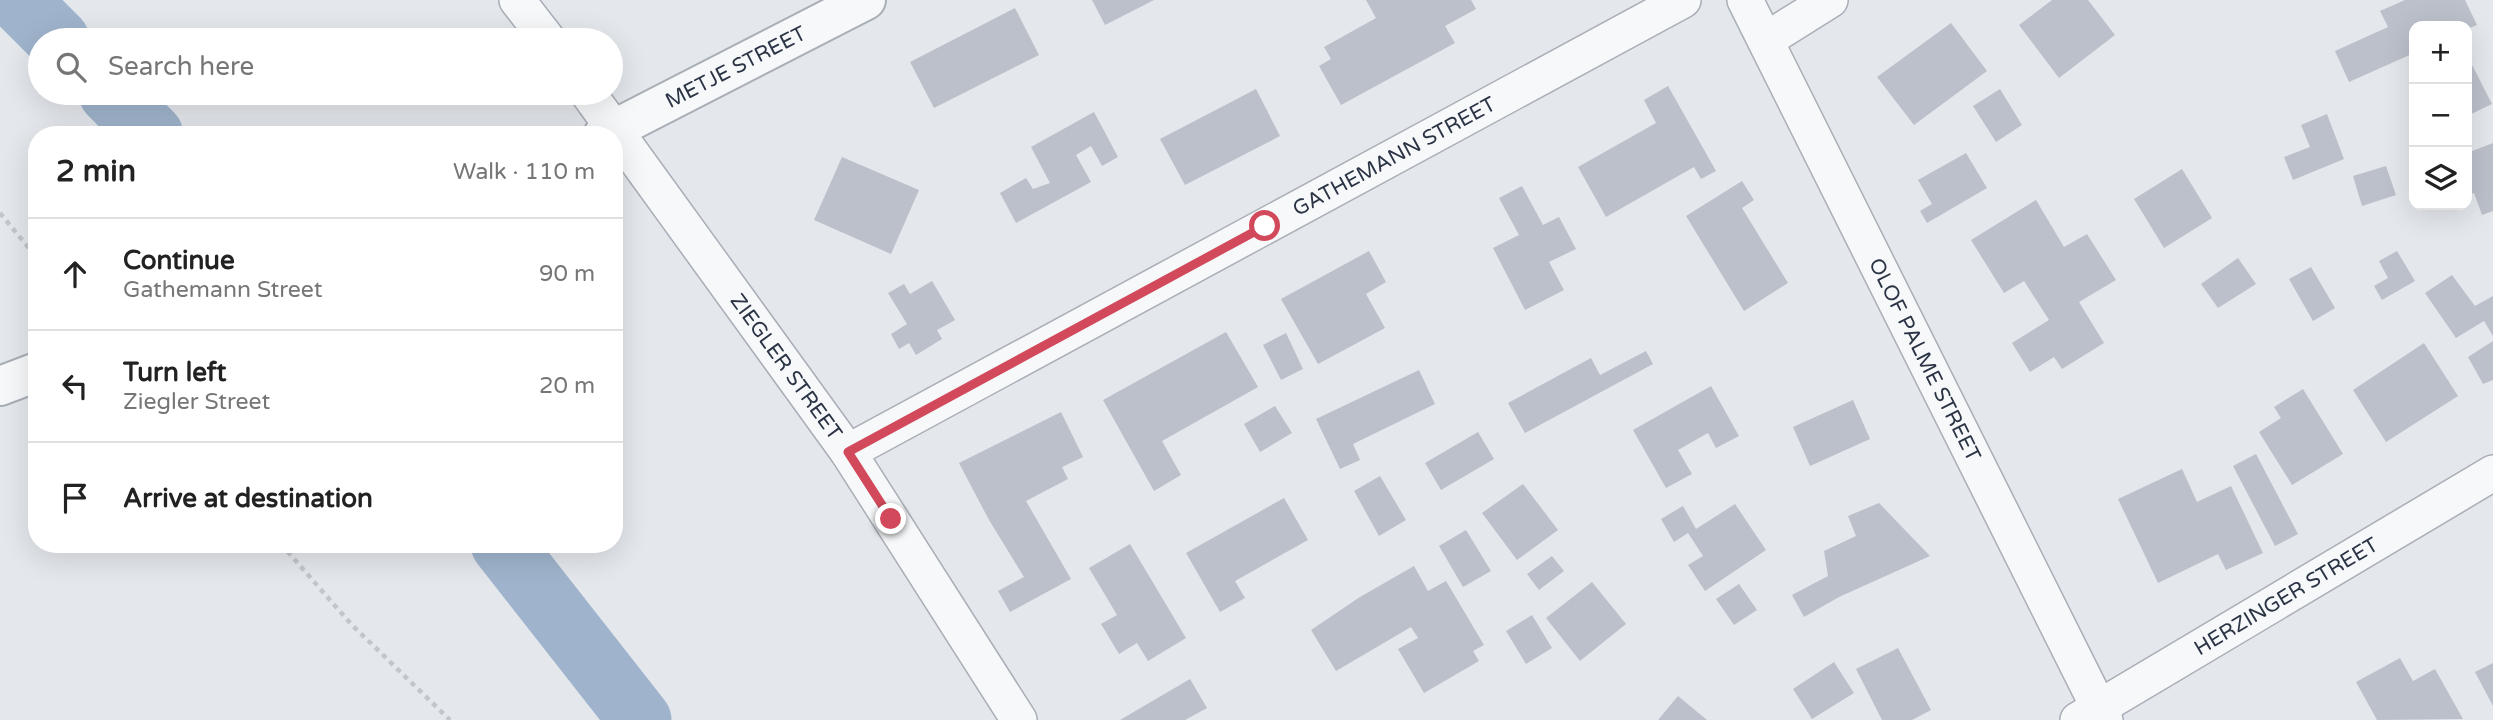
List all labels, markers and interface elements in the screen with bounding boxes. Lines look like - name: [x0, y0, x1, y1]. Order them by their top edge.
- street label: METJE STREET: [661, 21, 810, 114]
- map controls: [2409, 21, 2472, 210]
- button: +: [2409, 21, 2472, 84]
- search box: [28, 28, 623, 105]
- icon: search: [52, 48, 90, 86]
- text: Search here: [108, 51, 254, 82]
- button: −: [2409, 84, 2472, 147]
- street label: GATHEMANN STREET: [1289, 92, 1500, 222]
- button: layers: [2409, 147, 2472, 210]
- text: 2 min: [56, 153, 136, 190]
- text: Walk · 110 m: [453, 158, 595, 186]
- route start: [1249, 210, 1280, 241]
- text: Continue: [123, 245, 235, 276]
- street label: OLOF PALME STREET: [1863, 254, 1986, 466]
- icon: ahead: [56, 255, 94, 293]
- text: 90 m: [539, 260, 595, 288]
- text: Gathemann Street: [123, 276, 323, 304]
- street label: ZIEGLER STREET: [725, 289, 847, 445]
- text: Turn left: [123, 357, 226, 388]
- icon: left: [56, 367, 94, 405]
- text: 20 m: [539, 372, 595, 400]
- text: Ziegler Street: [123, 388, 270, 416]
- icon: arrive: [56, 479, 94, 517]
- text: Arrive at destination: [123, 483, 373, 514]
- route end: [875, 503, 906, 534]
- street label: HERZINGER STREET: [2190, 532, 2383, 661]

